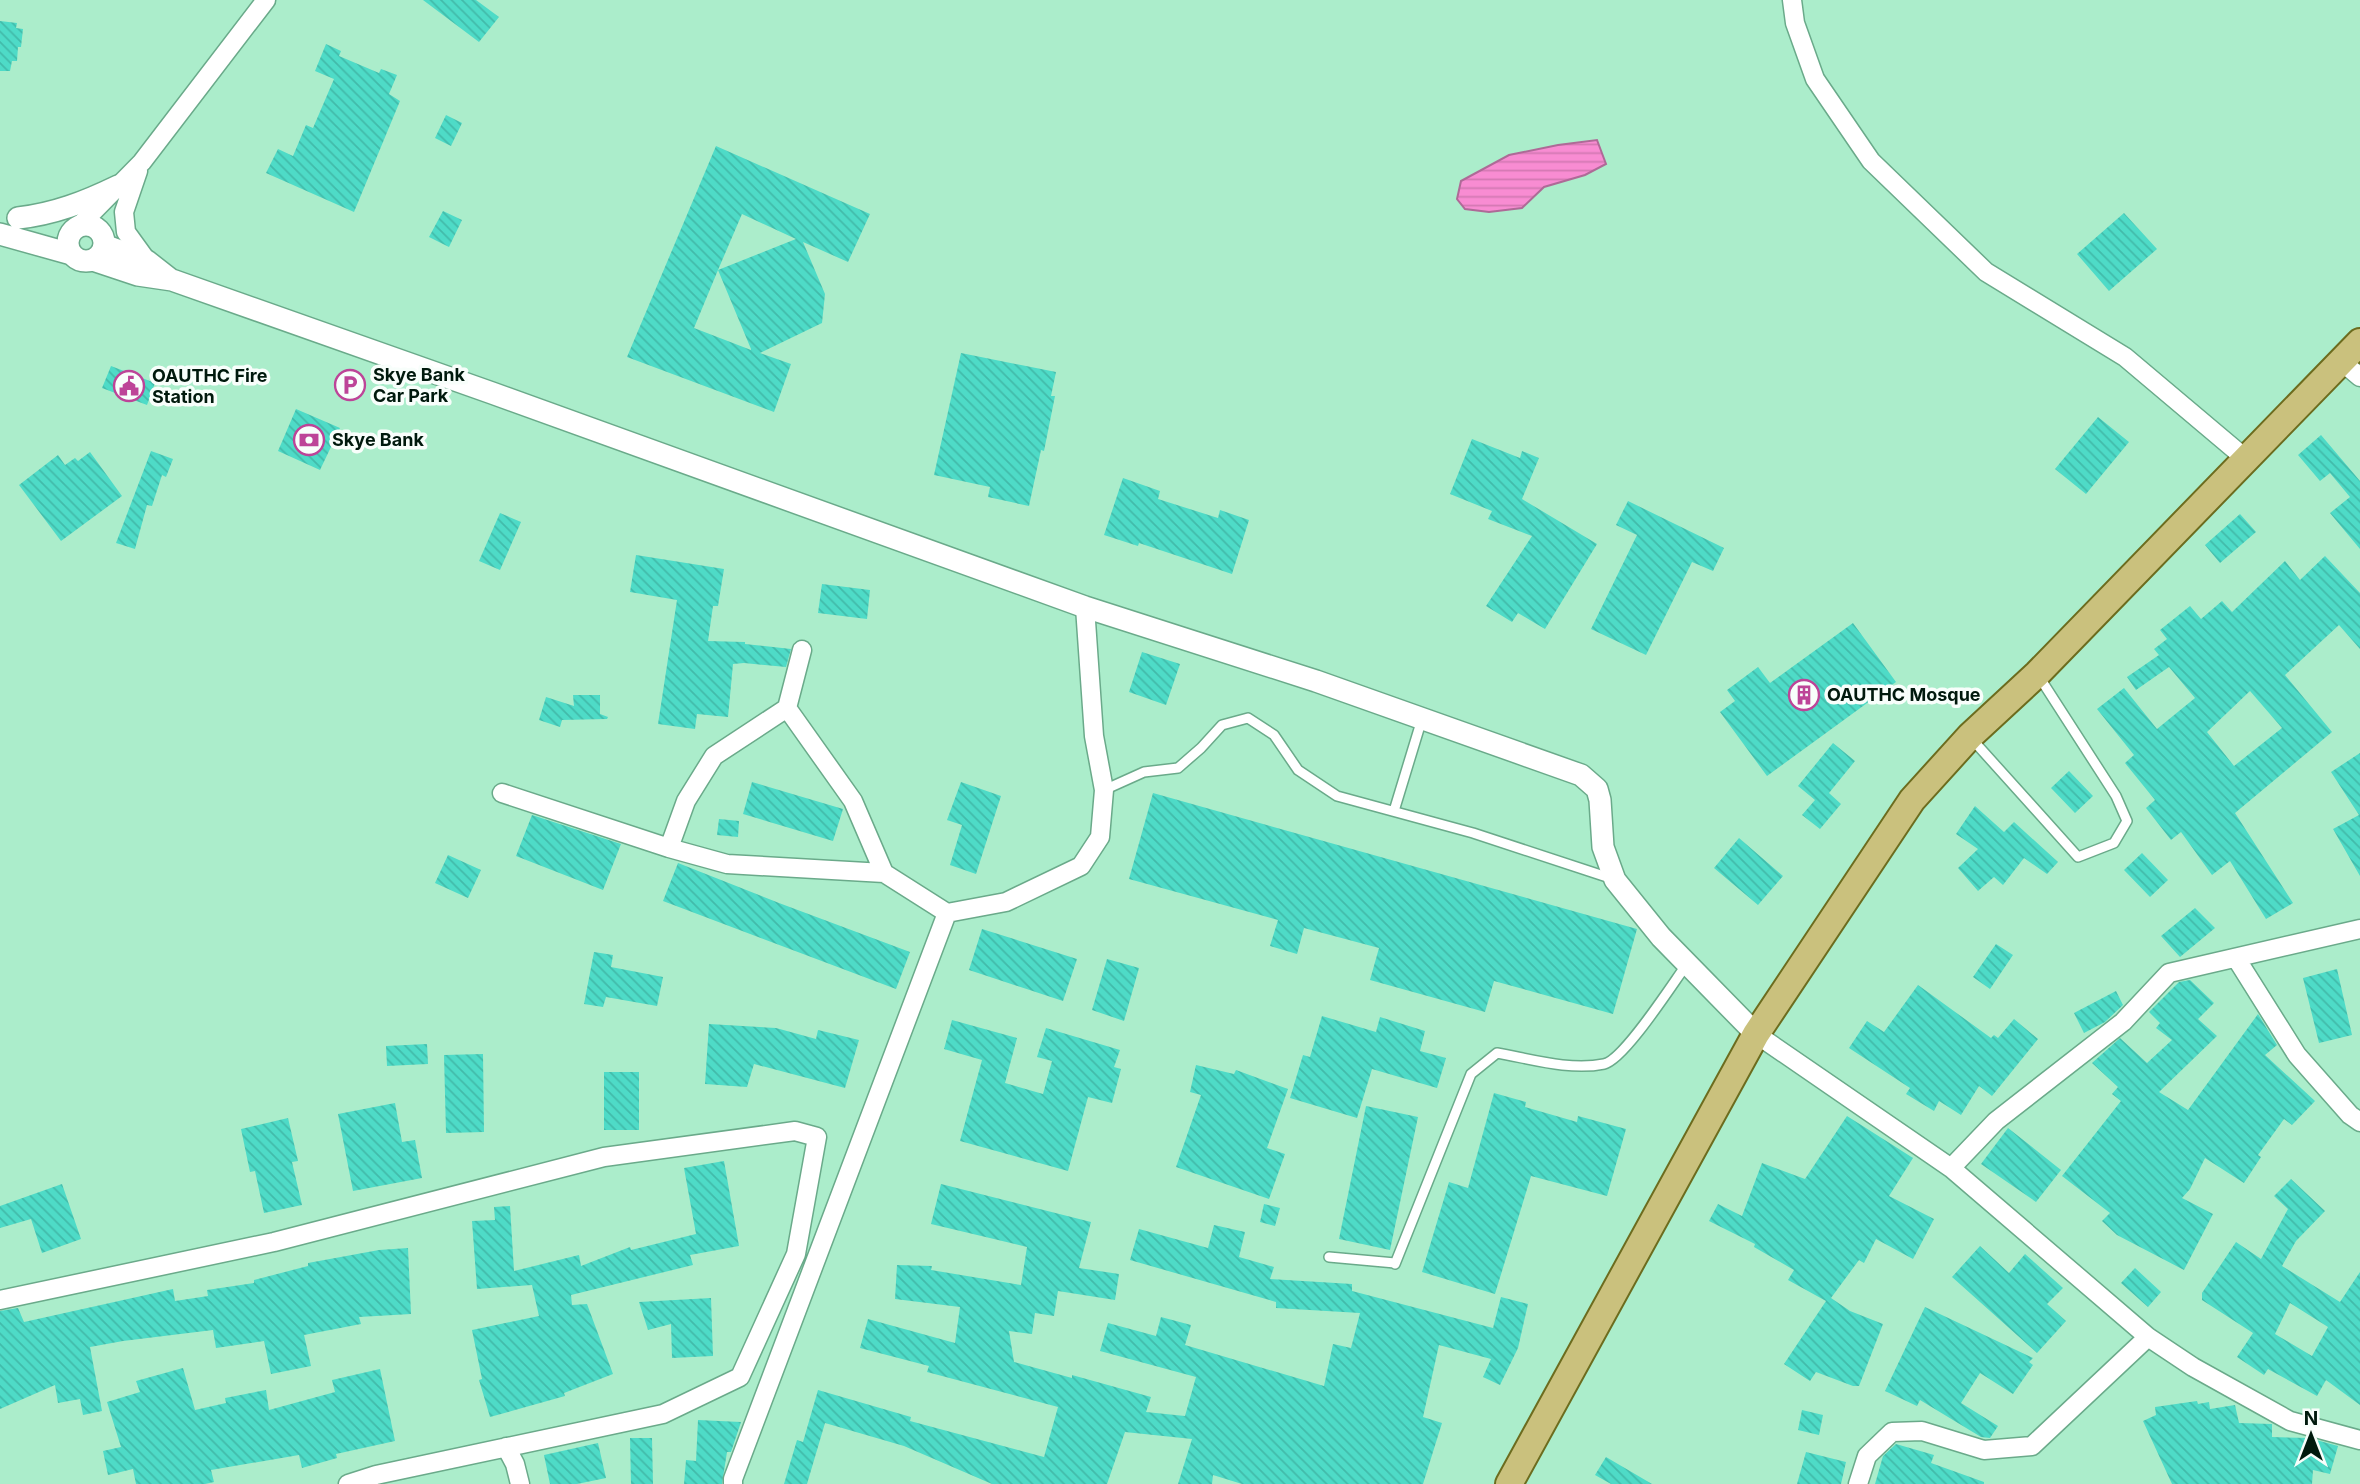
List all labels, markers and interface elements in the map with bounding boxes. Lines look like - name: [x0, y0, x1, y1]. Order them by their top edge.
- place label: Skye Bank Car Park: [373, 364, 465, 406]
- place label: OAUTHC Fire Station: [152, 365, 268, 407]
- parking icon: Skye Bank Car Park: [333, 368, 367, 402]
- public building icon: OAUTHC Fire Station: [112, 369, 146, 403]
- bank icon: Skye Bank: [292, 423, 326, 457]
- place label: Skye Bank: [332, 429, 424, 450]
- building icon: OAUTHC Mosque: [1787, 678, 1821, 712]
- place label: OAUTHC Mosque: [1827, 684, 1981, 705]
- north arrow: [2276, 1400, 2346, 1470]
- text: N: [2304, 1407, 2318, 1430]

